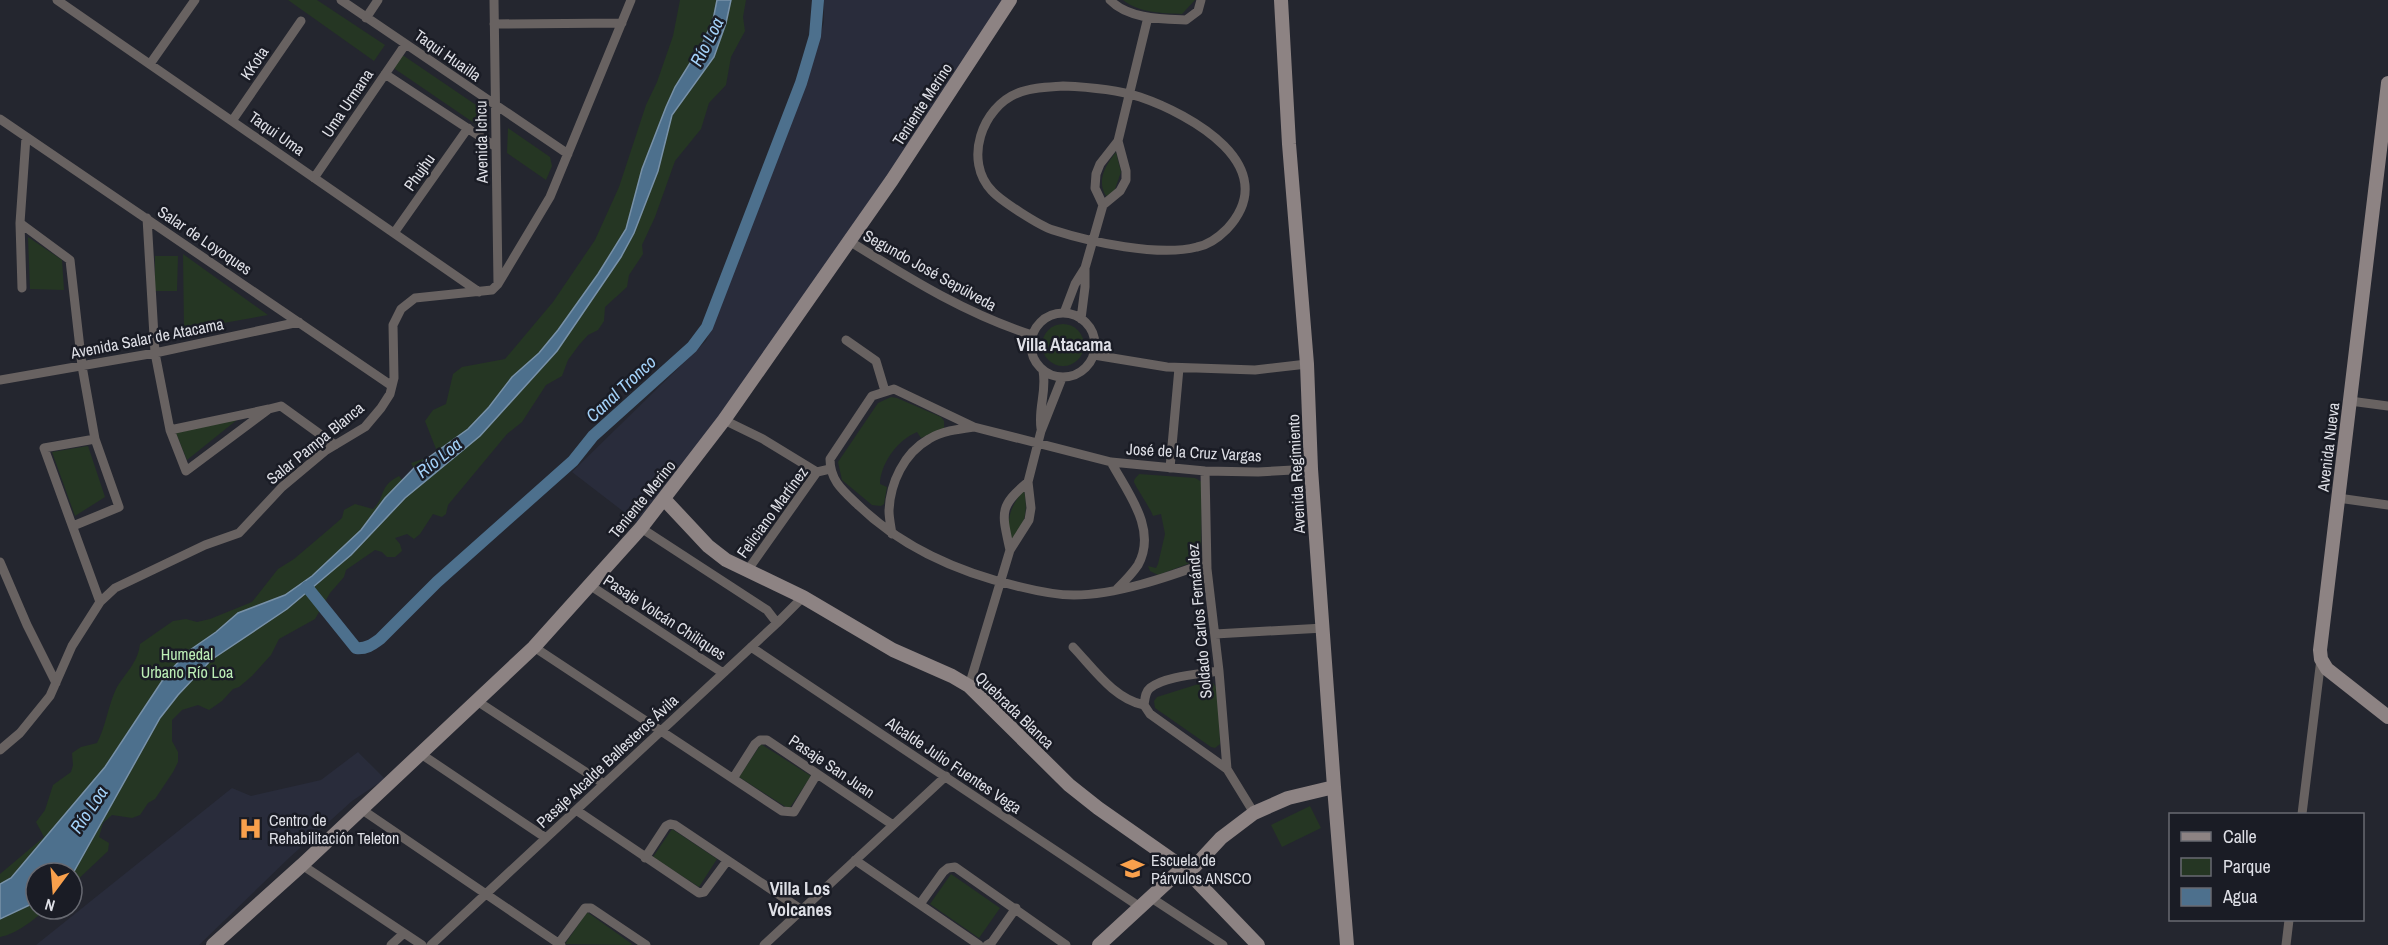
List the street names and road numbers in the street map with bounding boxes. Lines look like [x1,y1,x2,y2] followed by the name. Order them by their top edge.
[410,24,486,86] street label: Taqui Huailla
[235,41,274,84] street label: KKota
[887,58,957,150] street label: Teniente Merino
[316,64,378,141] street label: Uma Urmana
[469,100,493,185] street label: Avenida Ichcu
[245,106,310,161] street label: Taqui Uma
[398,149,440,195] street label: Phujhu
[153,200,257,280] street label: Salar de Loyoques
[859,224,1001,316] street label: Segundo José Sepúlveda
[68,312,226,364] street label: Avenida Salar de Atacama
[262,396,369,489] street label: Salar Pampa Blanca
[2312,401,2344,494] street label: Avenida Nueva
[1282,414,1310,535] street label: Avenida Regimiento
[1126,437,1262,467] street label: José de la Cruz Vargas
[604,455,680,543] street label: Teniente Merino
[731,461,813,562] street label: Feliciano Martínez
[1181,542,1217,699] street label: Soldado Carlos Fernández
[599,569,731,665] street label: Pasaje Volcán Chiliques
[971,667,1060,754] street label: Quebrada Blanca
[531,689,683,833] street label: Pasaje Alcalde Ballesteros Ávila
[881,711,1027,819] street label: Alcalde Julio Fuentes Vega
[785,729,879,803] street label: Pasaje San Juan

